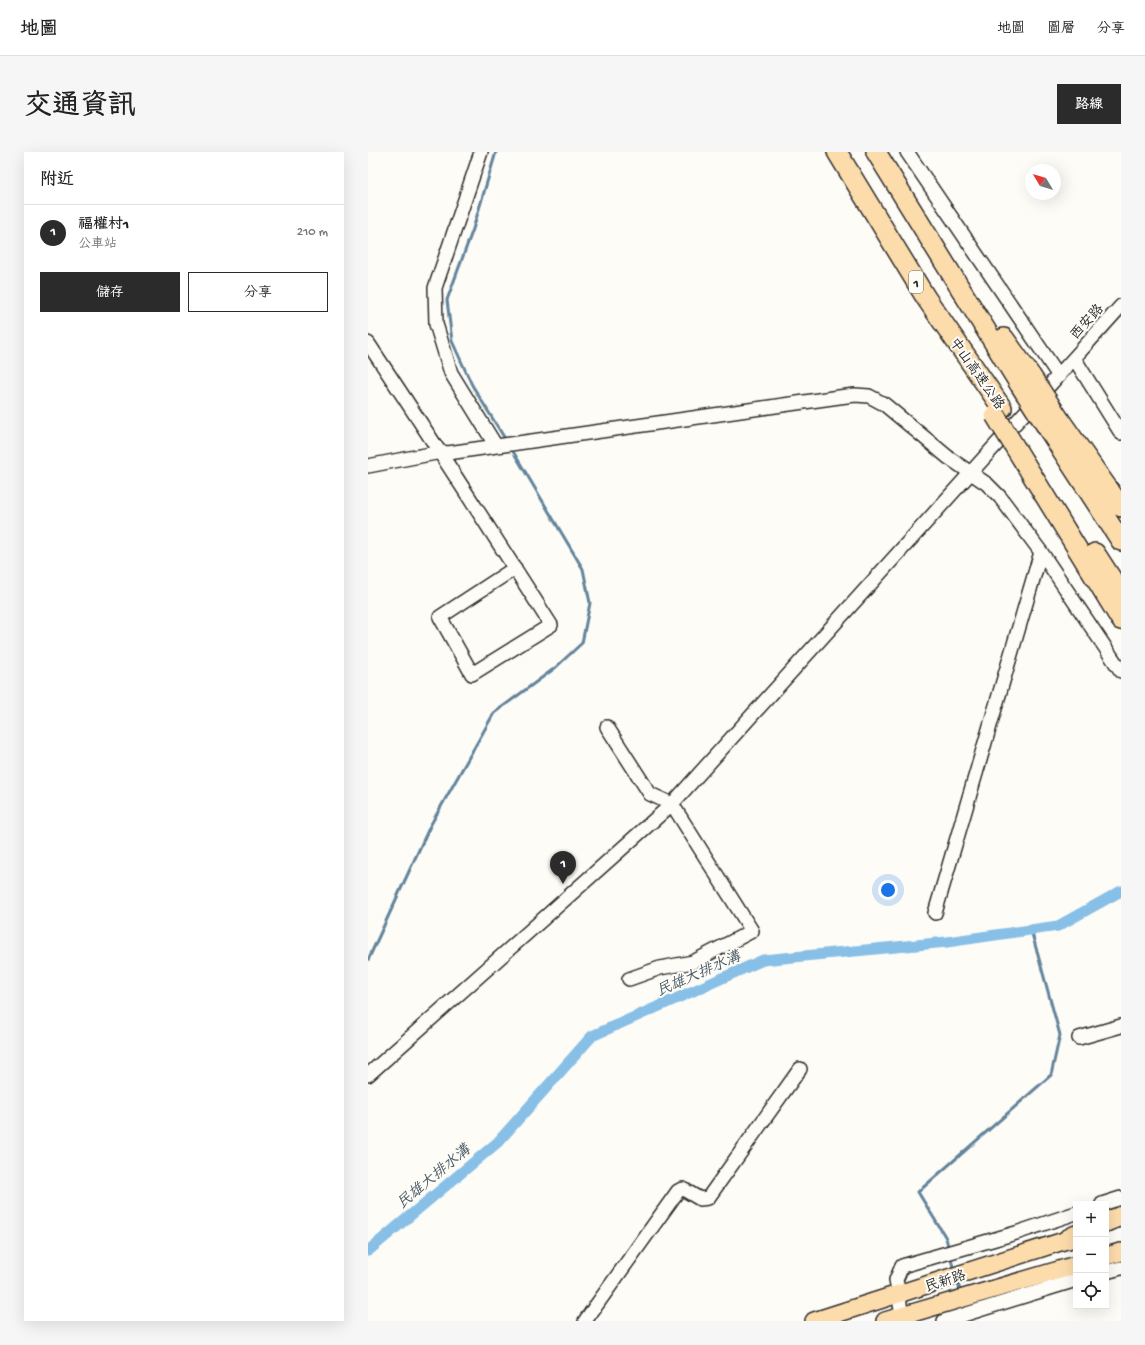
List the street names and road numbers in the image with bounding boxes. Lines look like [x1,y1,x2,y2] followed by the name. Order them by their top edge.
[909,271,923,293] road number: 1
[1067,301,1108,344] street label: 西安路
[945,335,1008,414] street label: 中山高速公路
[923,1267,968,1297] street label: 民新路

